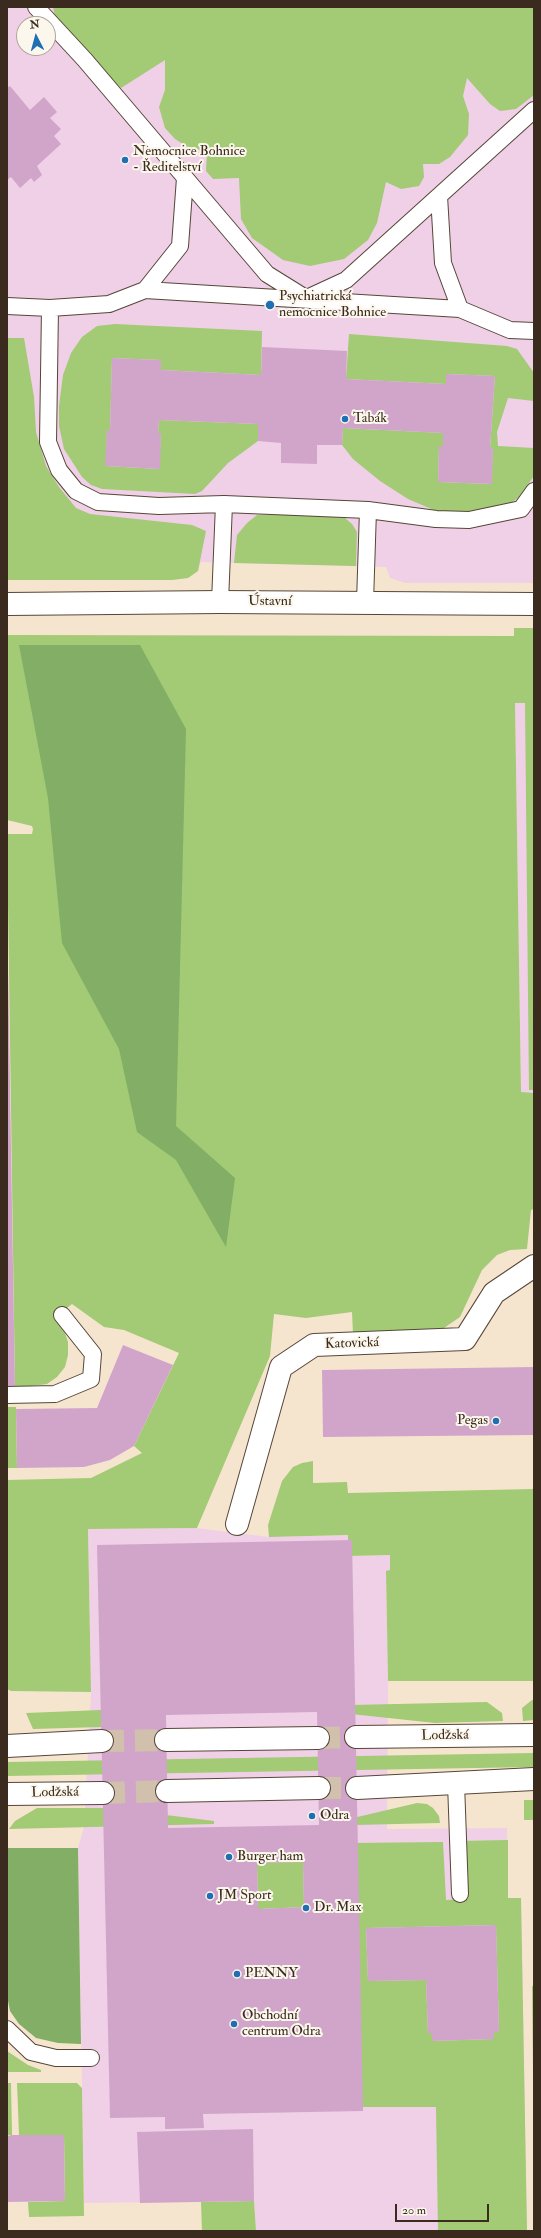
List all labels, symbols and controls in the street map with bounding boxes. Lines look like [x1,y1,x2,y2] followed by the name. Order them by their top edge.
[16,16,56,56] north arrow
[29,18,40,32] text: N
[133,144,245,176] place label: Nemocnice Bohnice - Ředitelství
[120,155,130,165] marker: Nemocnice Bohnice - Ředitelství
[279,289,386,322] place label: Psychiatrická nemocnice Bohnice
[264,299,276,311] marker: Psychiatrická nemocnice Bohnice
[353,411,387,427] place label: Tabák
[340,414,350,424] marker: Tabák
[248,594,292,610] street label: Ústavní
[325,1335,379,1353] street label: Katovická
[457,1413,488,1429] place label: Pegas
[491,1416,501,1426] marker: Pegas
[421,1727,469,1745] street label: Lodžská
[31,1784,79,1802] street label: Lodžská
[320,1808,349,1824] place label: Odra
[307,1811,317,1821] marker: Odra
[237,1849,303,1865] place label: Burger ham
[224,1852,234,1862] marker: Burger ham
[218,1888,272,1904] place label: JM Sport
[205,1891,215,1901] marker: JM Sport
[314,1900,362,1916] place label: Dr. Max
[301,1903,311,1913] marker: Dr. Max
[245,1966,298,1982] place label: PENNY
[232,1969,242,1979] marker: PENNY
[242,2008,321,2040] place label: Obchodní centrum Odra
[229,2019,239,2029] marker: Obchodní centrum Odra
[397,2196,491,2222] scale bar
[402,2203,426,2218] text: 20 m

